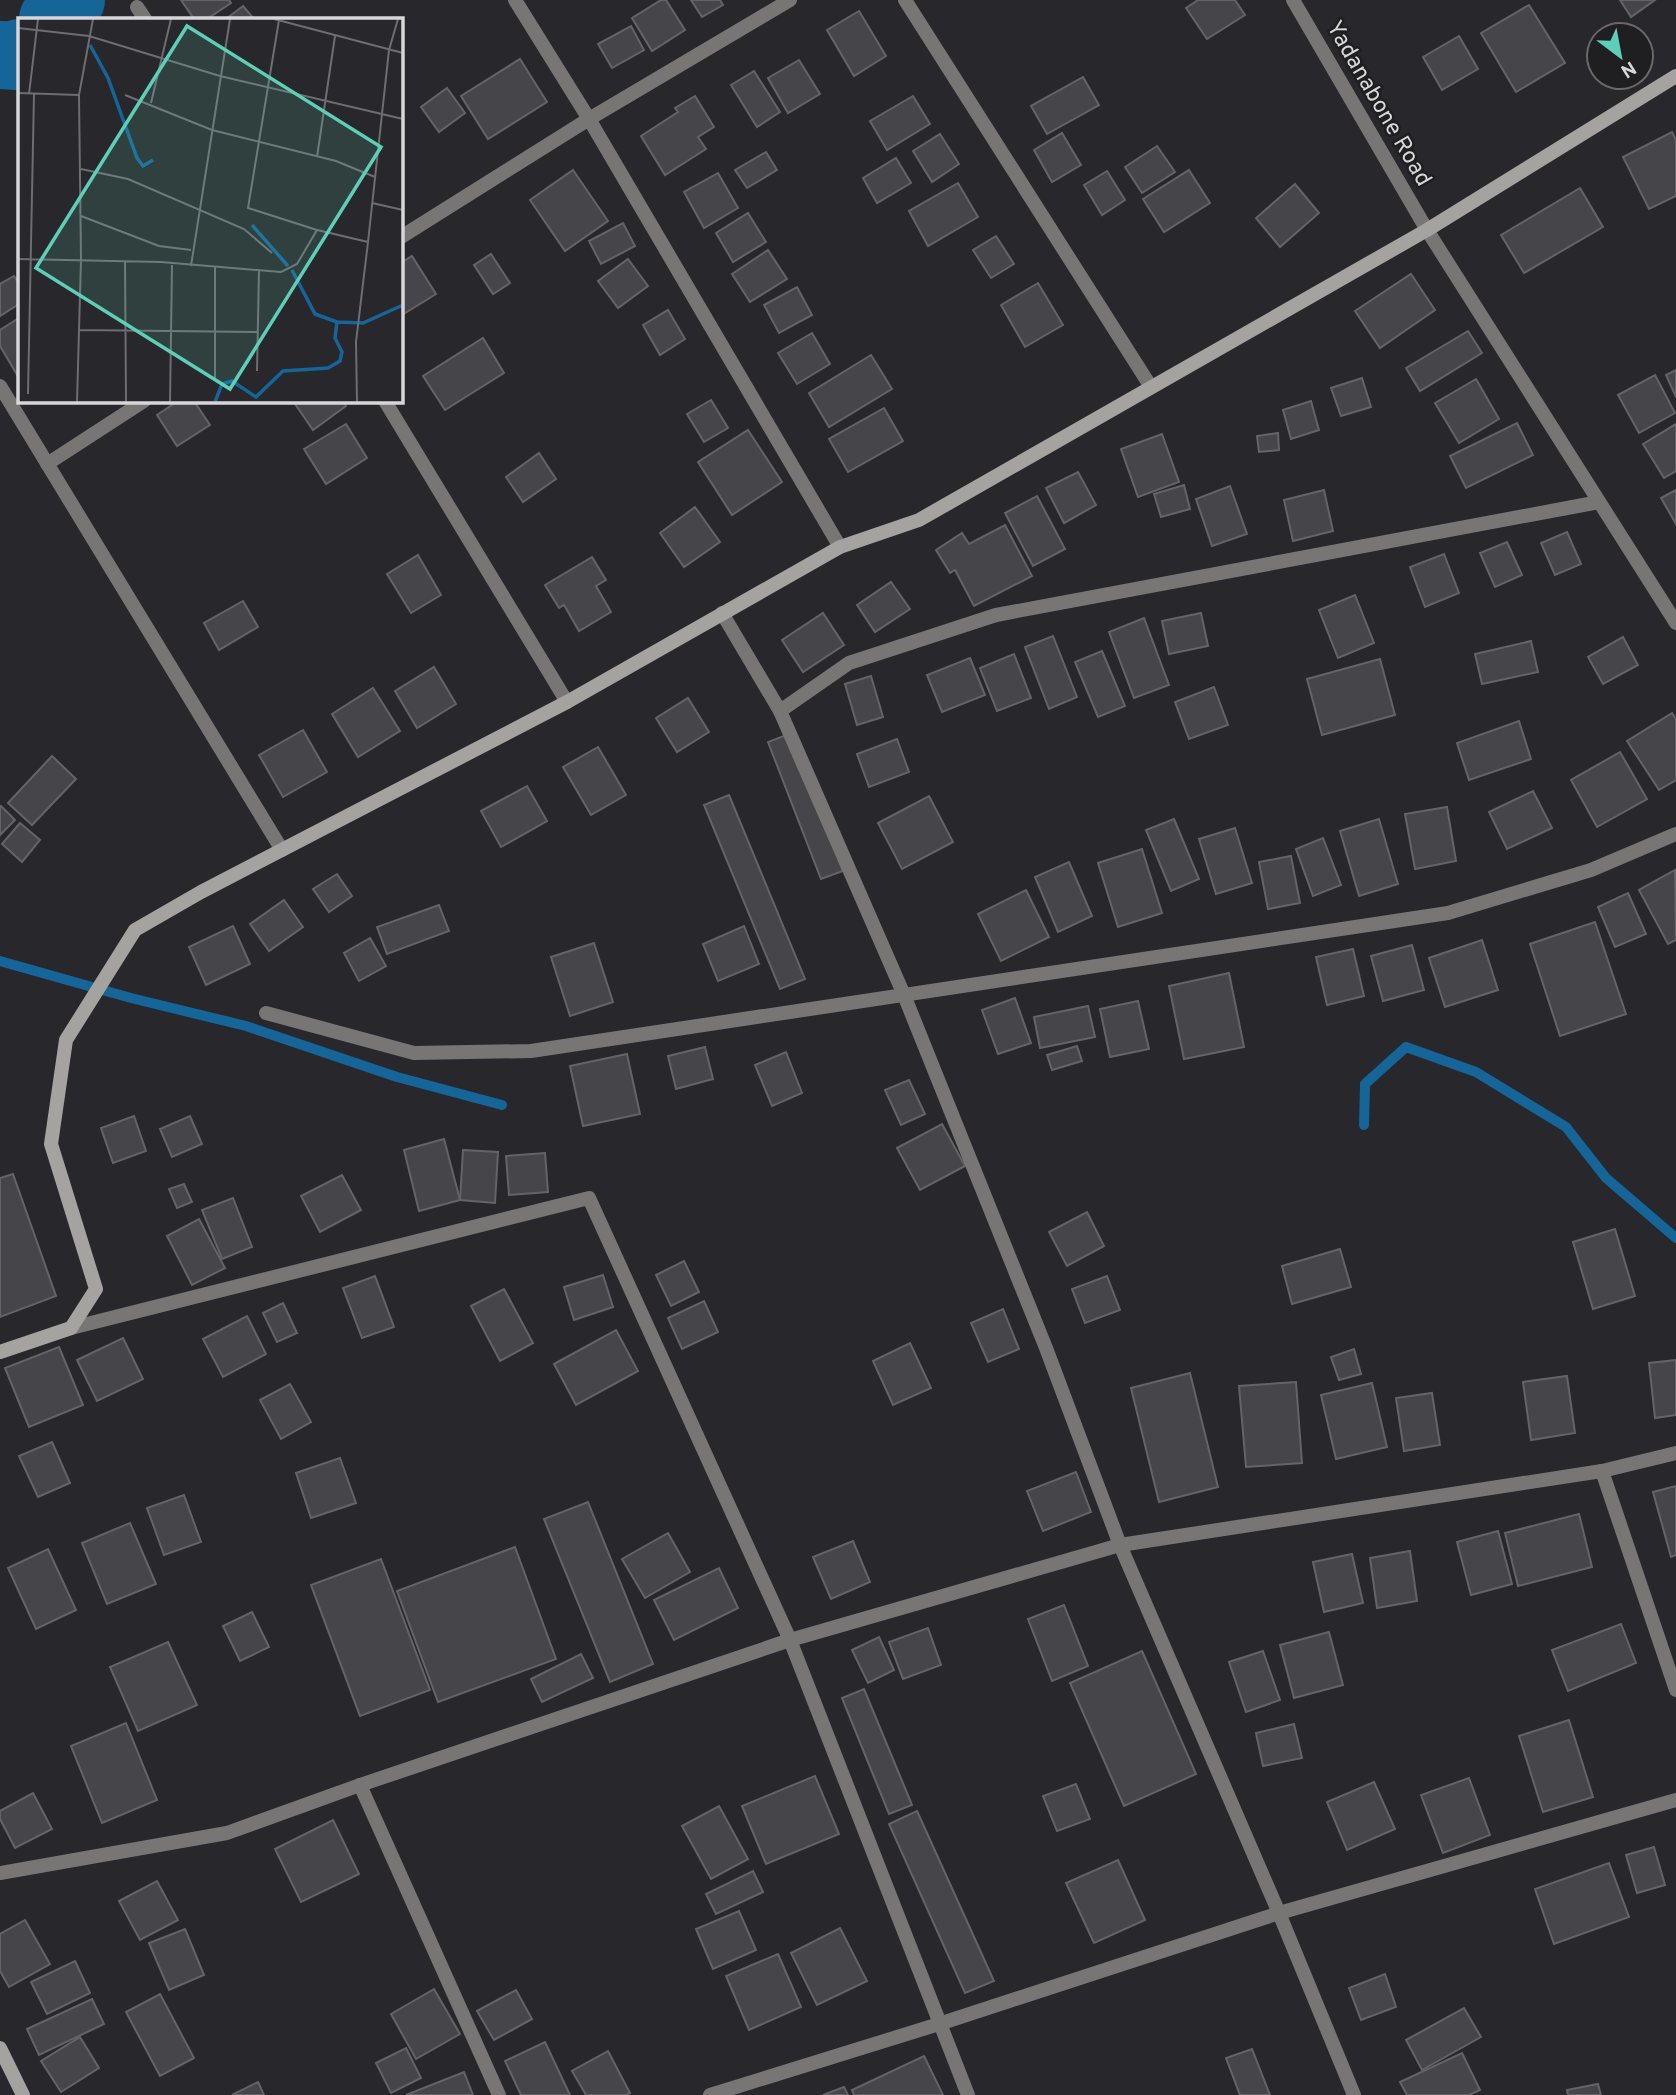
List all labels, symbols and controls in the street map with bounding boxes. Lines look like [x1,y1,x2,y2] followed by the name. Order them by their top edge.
[1319,16,1437,192] street label: Yadanabone Road
[18,18,402,402] inset map
[1585,21,1655,91] north arrow
[1616,55,1640,83] text: N

